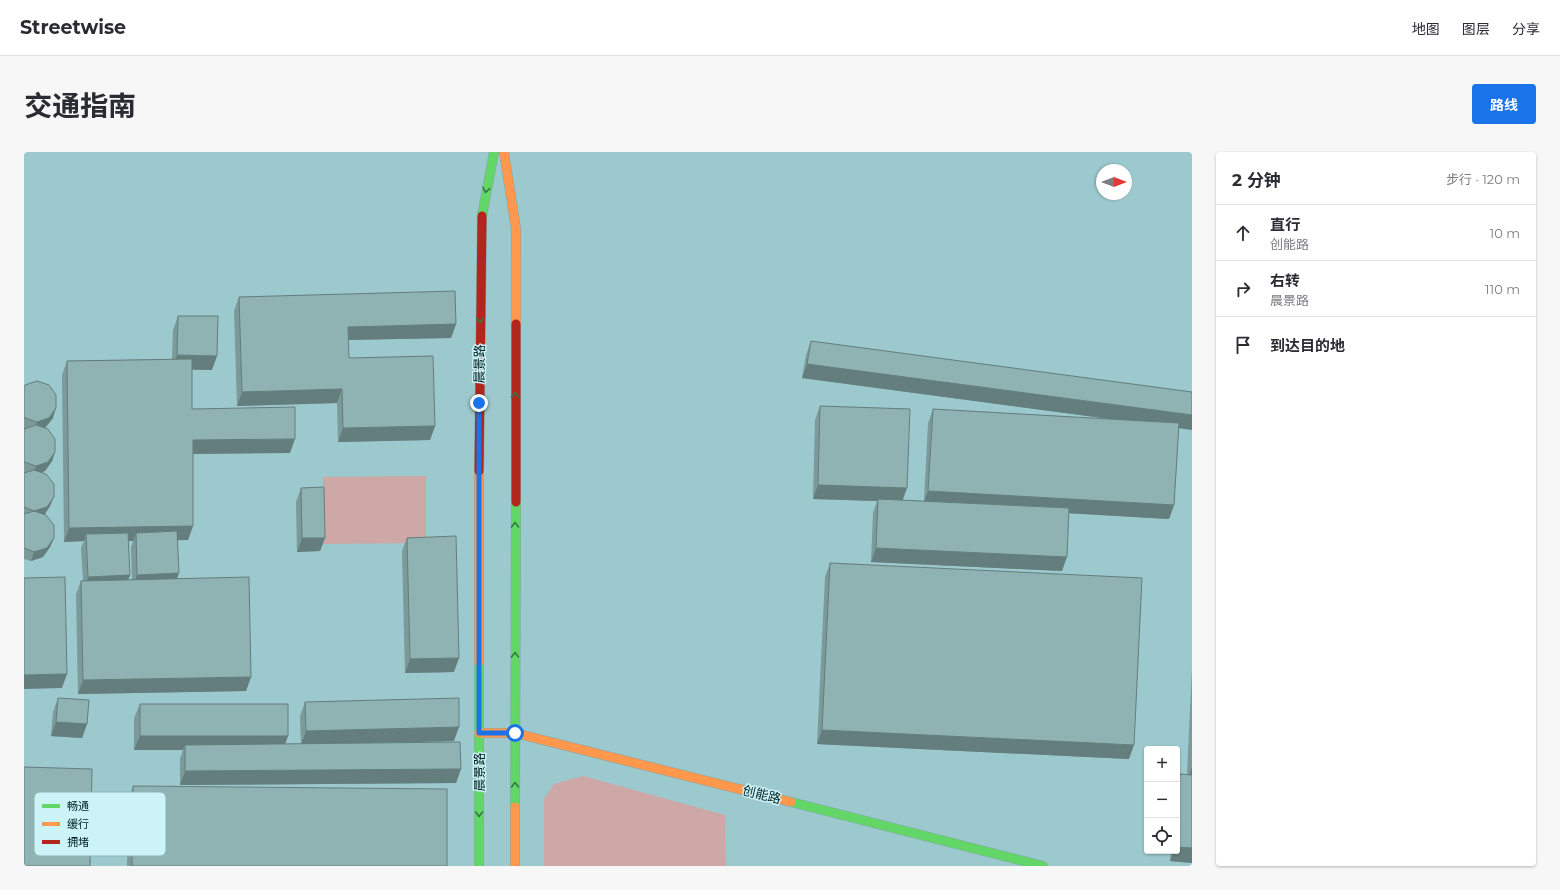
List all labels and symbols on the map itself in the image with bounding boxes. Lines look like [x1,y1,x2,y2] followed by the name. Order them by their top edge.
[1096,164,1132,200] north arrow
[483,187,491,193] one-way arrow
[476,317,484,323] one-way arrow
[471,344,487,384] street label: 晨景路
[511,392,519,398] one-way arrow
[470,394,488,412] route end
[511,522,519,528] one-way arrow
[511,652,519,658] one-way arrow
[506,724,524,742] route start
[471,752,487,792] street label: 晨景路
[511,782,519,788] one-way arrow
[741,782,783,806] street label: 创能路
[34,792,166,856] legend
[67,799,89,813] text: 畅通
[475,811,483,817] one-way arrow
[67,817,89,831] text: 缓行
[67,835,89,849] text: 拥堵

